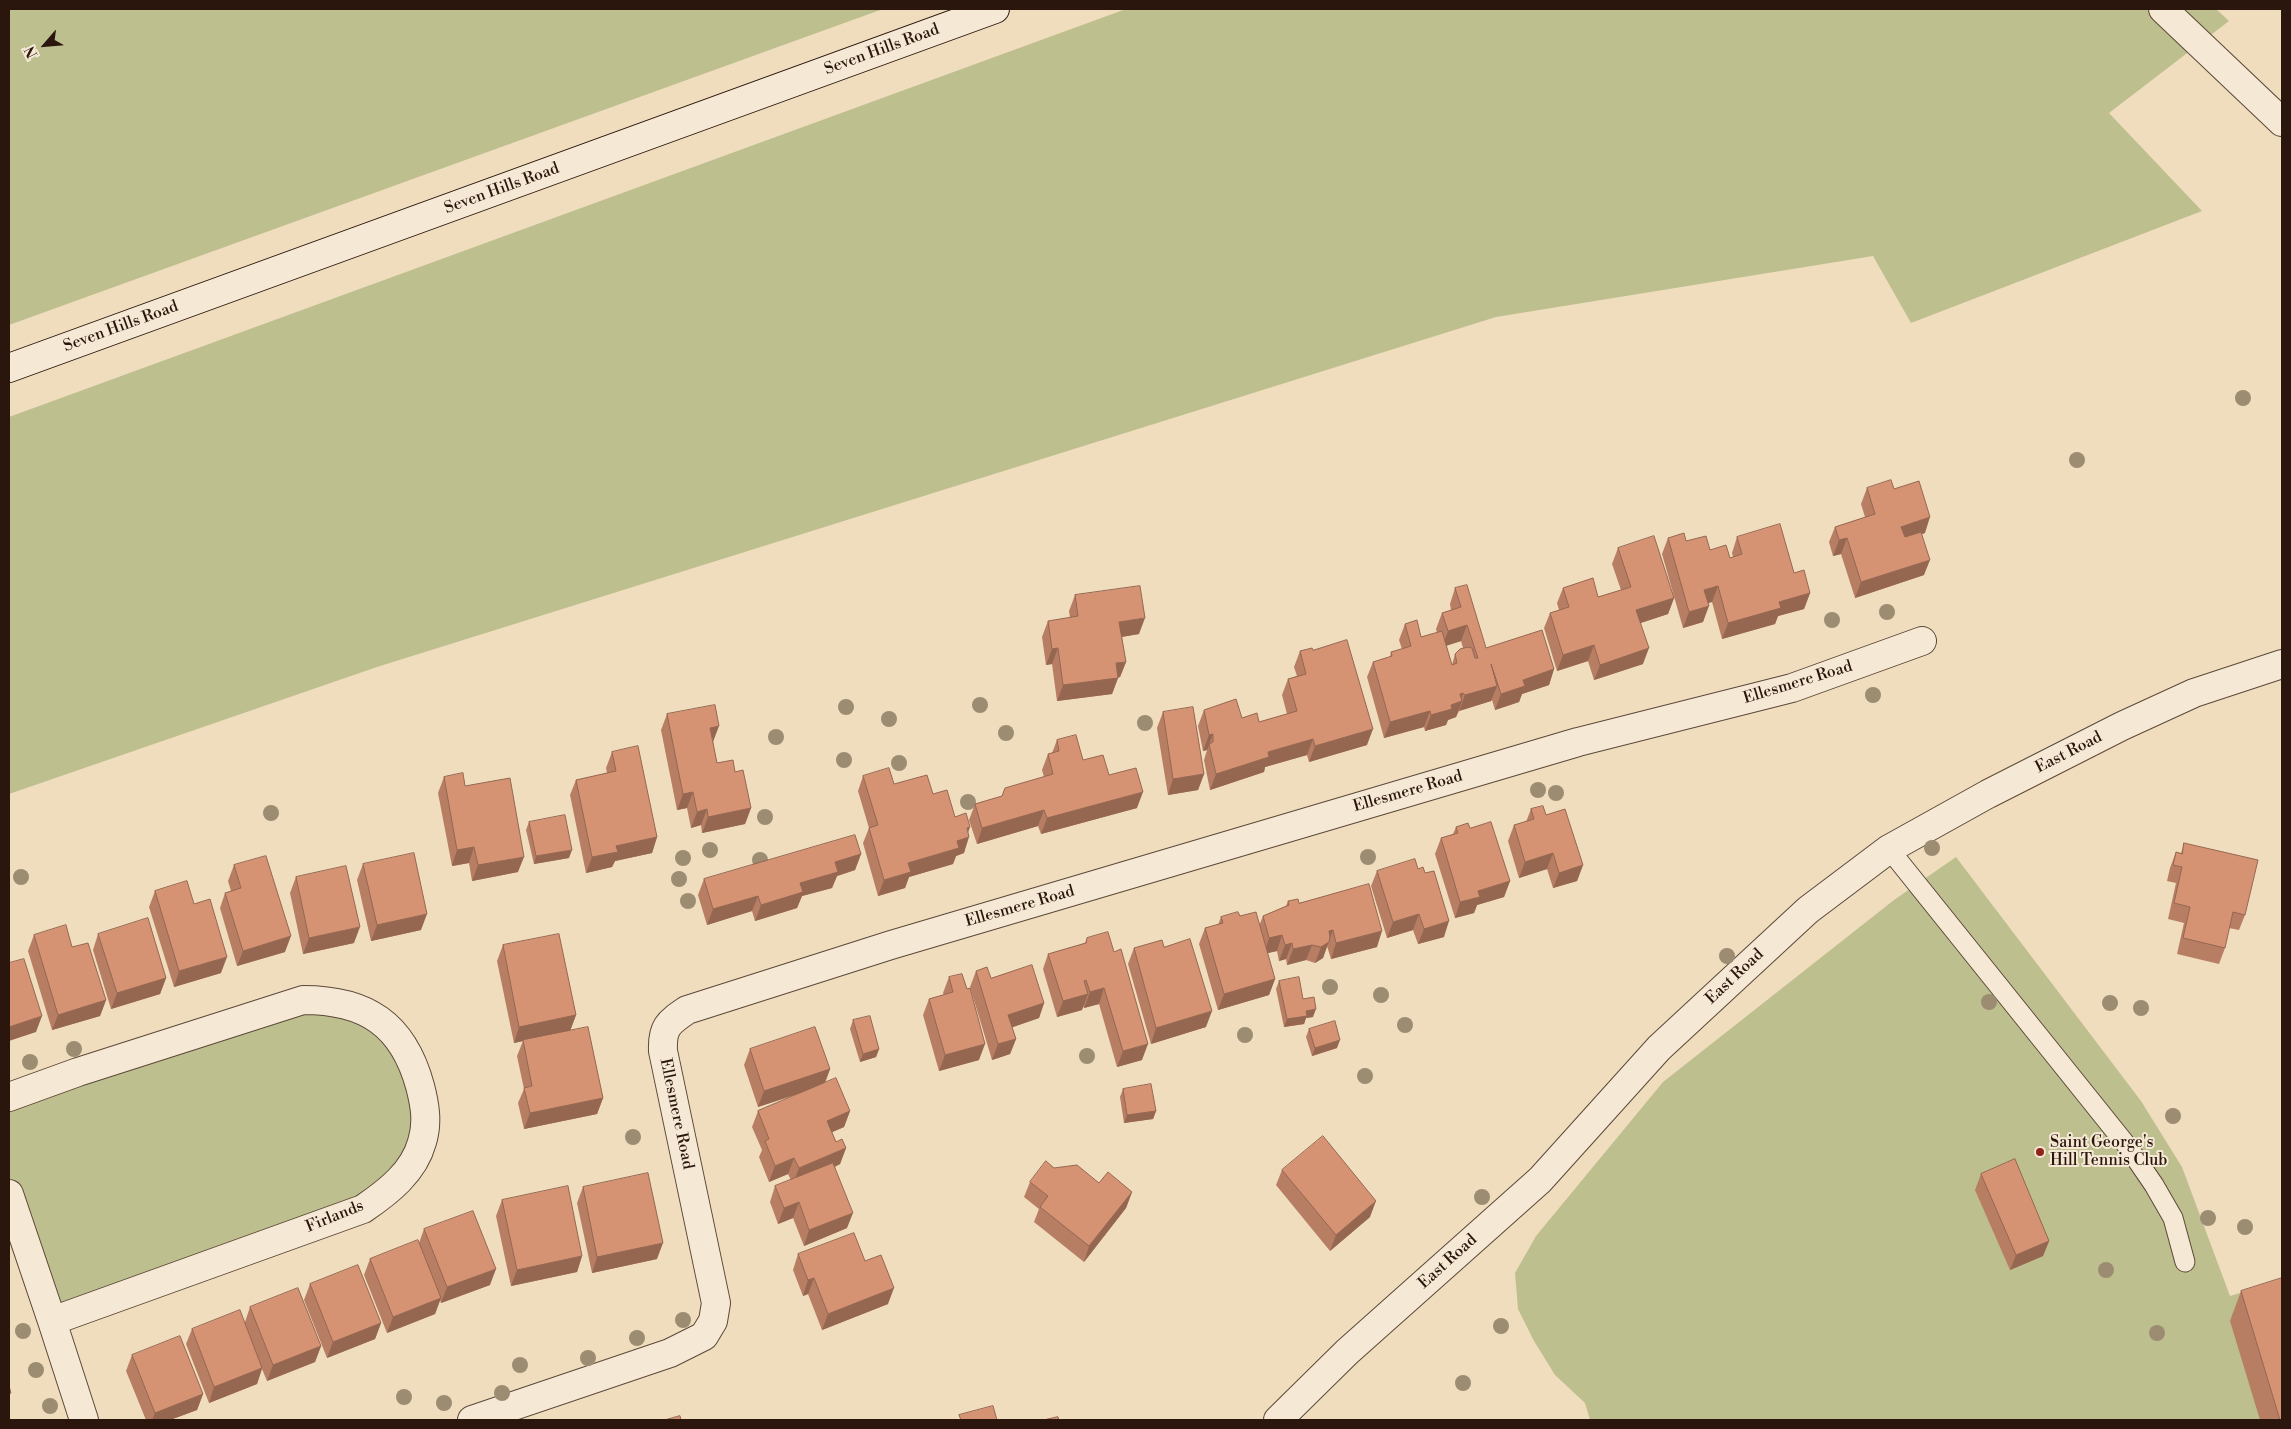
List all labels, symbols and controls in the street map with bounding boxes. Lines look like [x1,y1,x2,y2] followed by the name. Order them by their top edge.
[20,20,70,70] north arrow
[822,20,942,80] street label: Seven Hills Road
[21,43,42,61] text: N
[442,159,562,219] street label: Seven Hills Road
[61,297,181,357] street label: Seven Hills Road
[1741,657,1855,709] street label: Ellesmere Road
[2032,728,2106,778] street label: East Road
[1351,767,1465,817] street label: Ellesmere Road
[963,882,1077,932] street label: Ellesmere Road
[1702,945,1768,1009] street label: East Road
[655,1057,697,1171] street label: Ellesmere Road
[2050,1133,2167,1171] place label: Saint George's Hill Tennis Club
[2034,1146,2046,1158] marker: Saint George's Hill Tennis Club
[303,1197,367,1237] street label: Firlands
[1415,1231,1481,1293] street label: East Road

